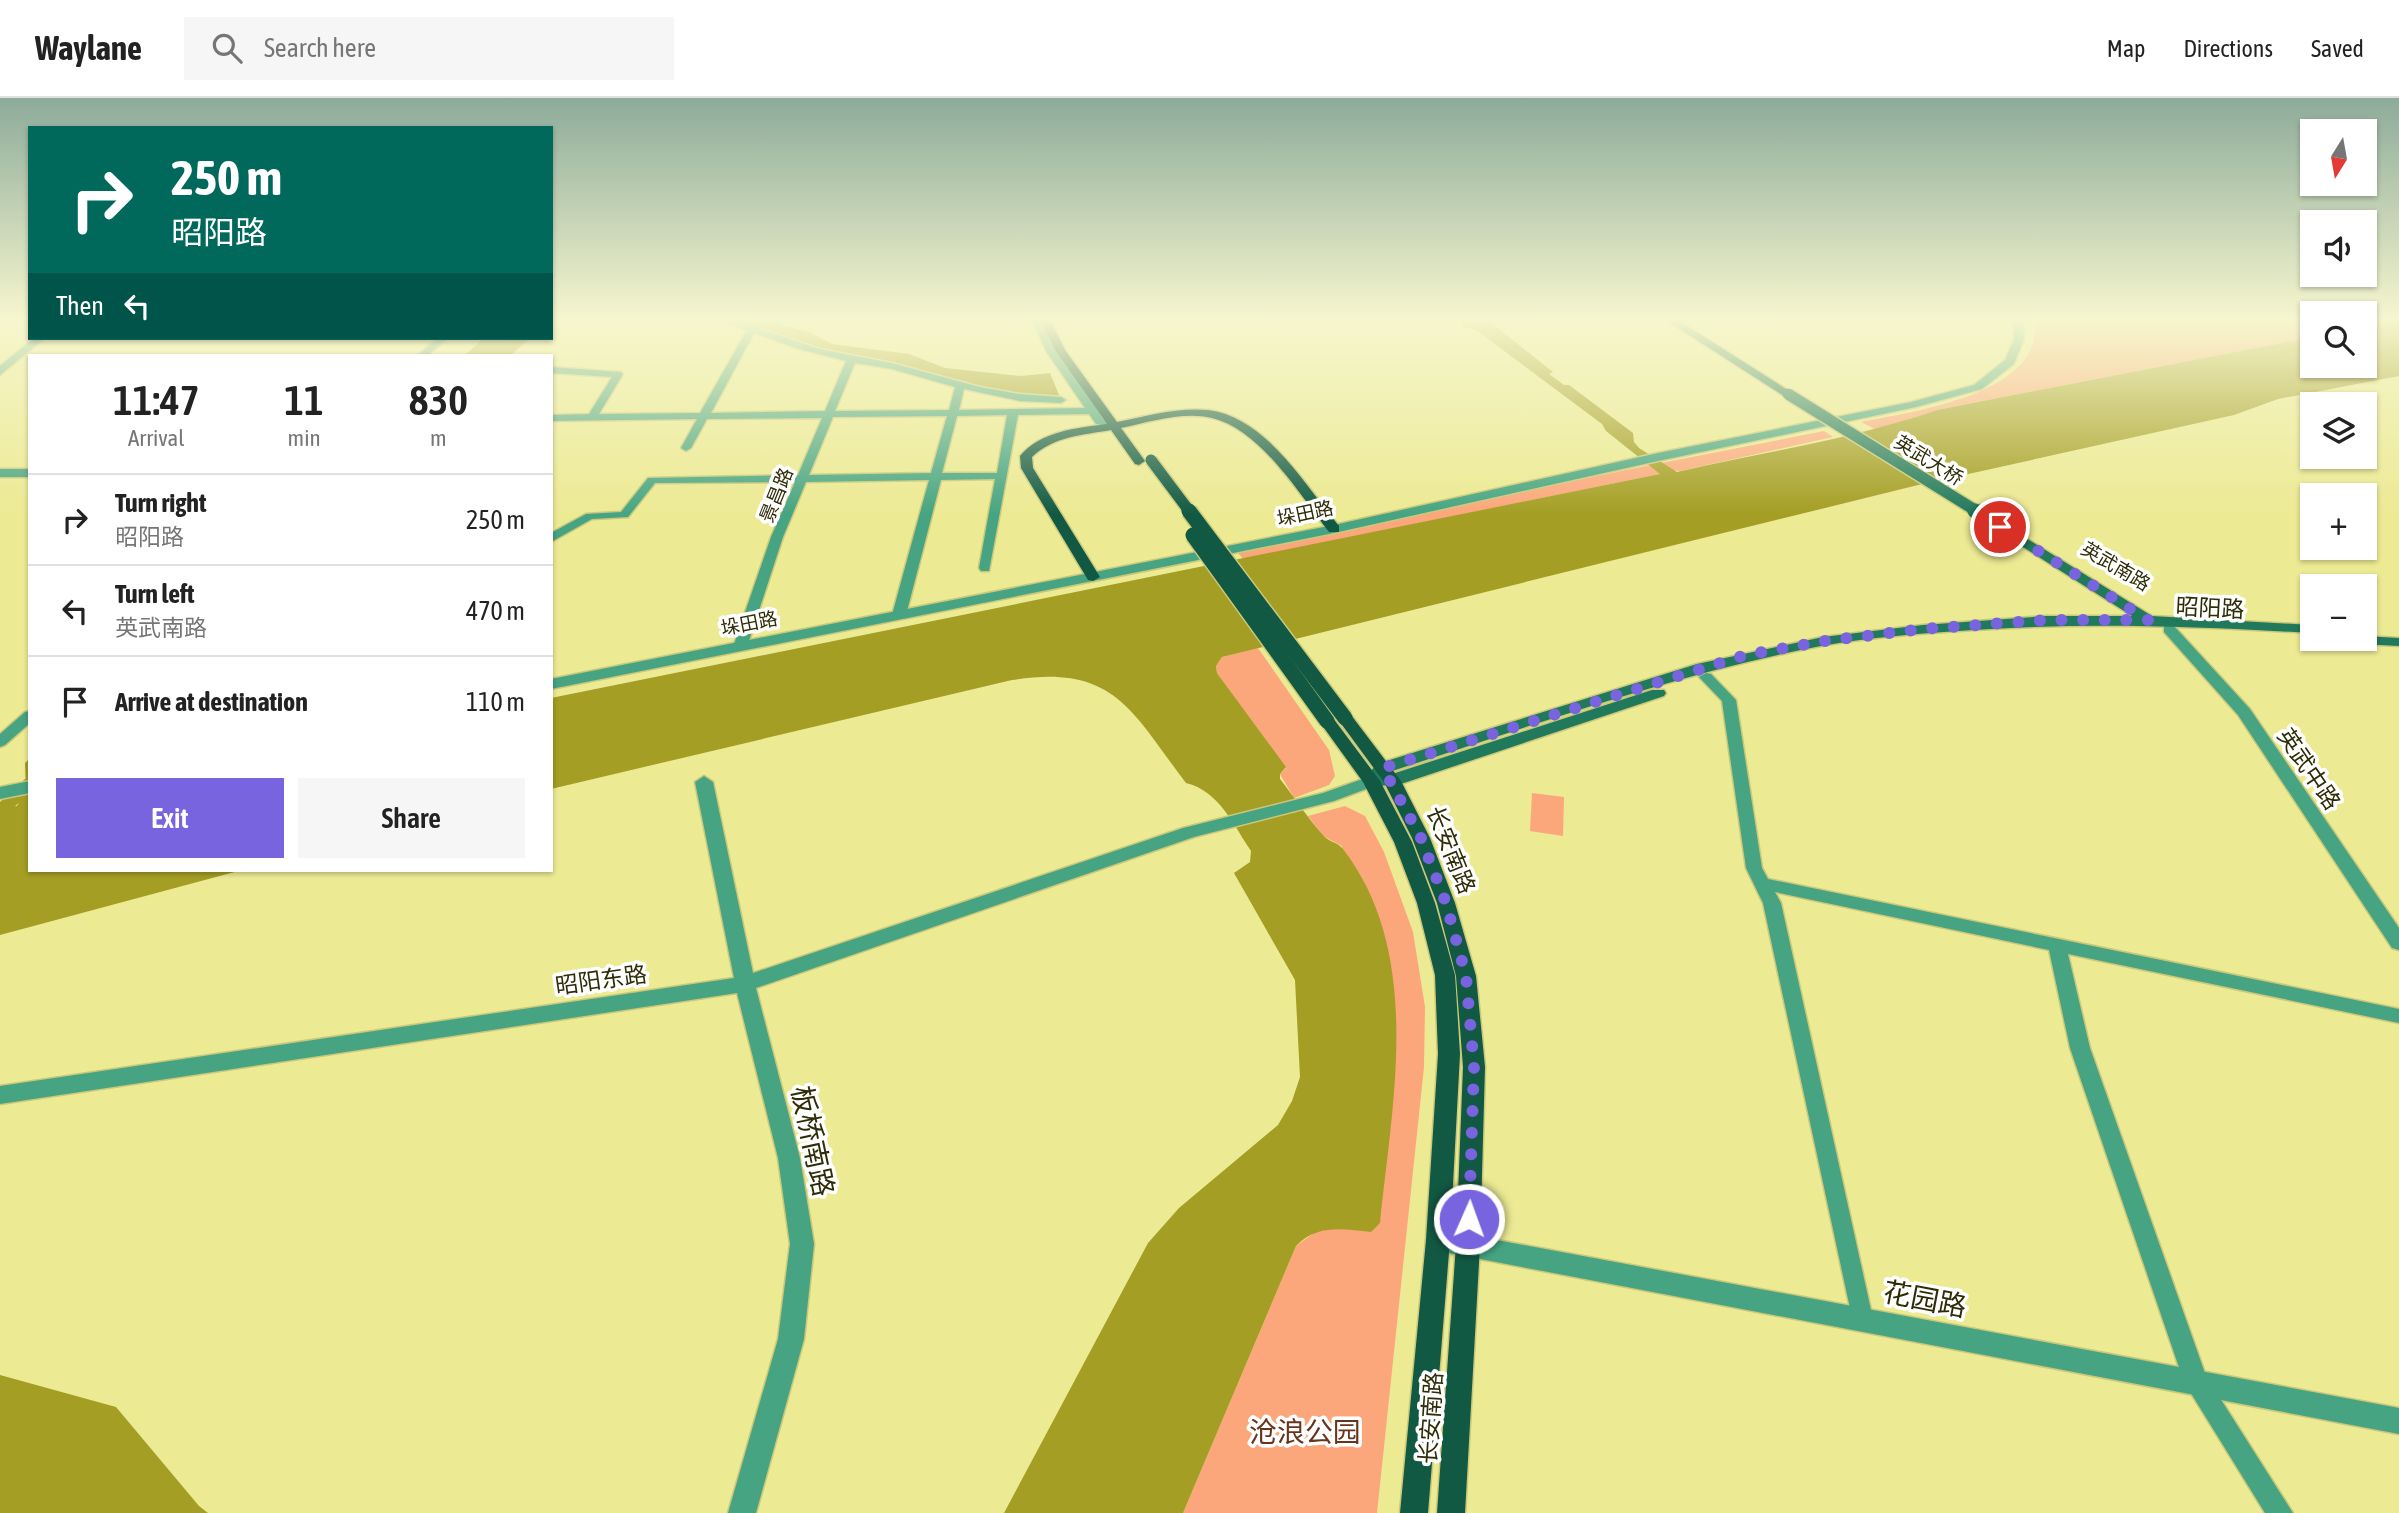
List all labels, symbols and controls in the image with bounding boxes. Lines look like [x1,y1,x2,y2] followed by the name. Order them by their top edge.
[184,17,674,80] search box
[35,29,142,67] text: Waylane
[208,29,246,67] icon: search
[264,33,376,63] text: Search here
[2107,35,2145,62] text: Map
[2183,35,2273,62] text: Directions
[2311,35,2364,62] text: Saved
[2300,119,2376,196] north arrow
[2300,119,2377,651] map controls
[171,149,282,205] text: 250 m
[56,154,147,245] icon: right
[2300,210,2377,287] button: sound
[171,214,267,251] text: 昭阳路
[118,287,156,325] icon: left
[56,291,104,321] text: Then
[2300,301,2377,378] button: search
[113,376,199,424] text: 11:47
[284,376,324,424] text: 11
[409,376,468,424] text: 830
[2300,392,2377,469] button: layers
[128,425,184,451] text: Arrival
[288,425,321,451] text: min
[430,425,447,451] text: m
[1891,431,1967,489] street label: 英武大桥
[755,464,797,526] street label: 景昌路
[2300,483,2377,560] button: +
[115,488,206,518] text: Turn right
[1275,496,1335,530] street label: 垛田路
[1970,497,2030,557] pin
[56,501,94,539] icon: right
[466,505,525,535] text: 250 m
[1981,508,2019,546] icon: arrive
[115,524,184,550] text: 昭阳路
[2078,537,2154,595] street label: 英武南路
[2300,574,2377,651] button: −
[115,579,195,609] text: Turn left
[56,592,94,630] icon: left
[2175,593,2245,623] street label: 昭阳路
[466,596,525,626] text: 470 m
[719,607,779,639] street label: 垛田路
[115,615,207,641] text: 英武南路
[56,683,94,721] icon: arrive
[115,687,308,717] text: Arrive at destination
[466,687,525,717] text: 110 m
[2272,724,2346,814] street label: 英武中路
[56,778,284,858] button: Exit
[298,778,525,858] button: Share
[1422,802,1480,898] street label: 长安南路
[554,961,648,999] street label: 昭阳东路
[786,1083,840,1199] street label: 板桥南路
[1432,1182,1506,1256] position arrow
[1881,1275,1969,1323] street label: 花园路
[1415,1371,1447,1465] street label: 长安南路
[1249,1416,1361,1448] park label: 沧浪公园

